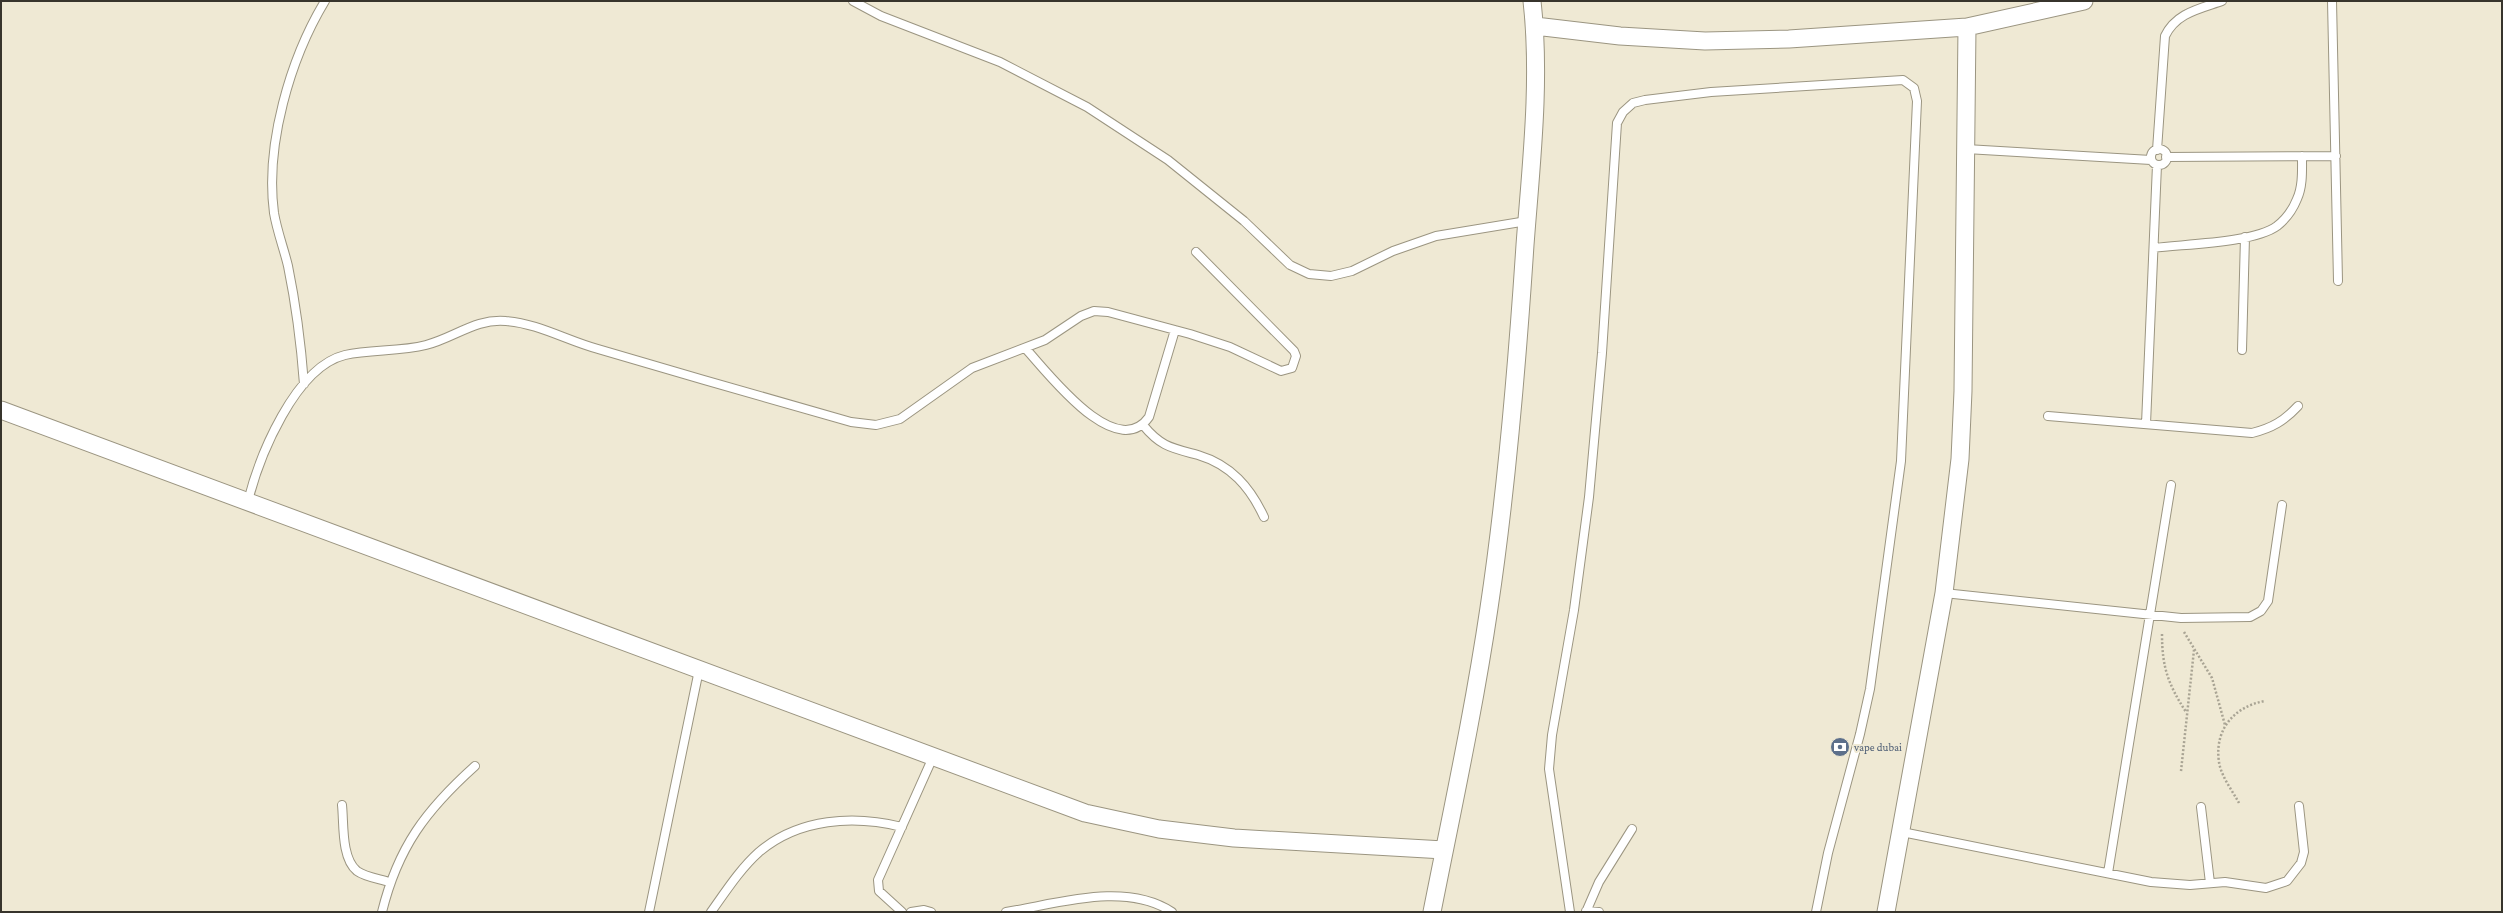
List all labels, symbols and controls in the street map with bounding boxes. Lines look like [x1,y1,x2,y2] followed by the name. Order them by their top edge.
[1829,736,1851,758] bank icon: vape dubai
[1853,741,1902,754] place label: vape dubai

